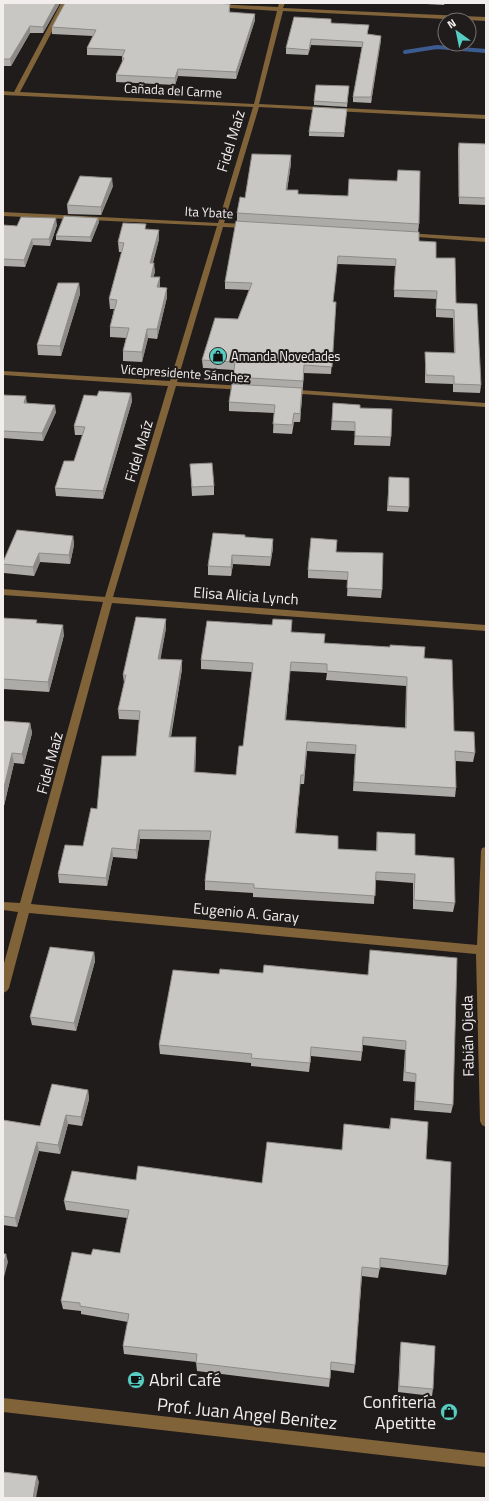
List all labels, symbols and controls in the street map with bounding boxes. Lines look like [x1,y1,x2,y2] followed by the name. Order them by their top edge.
[437,12,477,52] north arrow
[444,15,459,32] text: N
[123,77,223,103] street label: Cañada del Carme
[210,107,251,175] street label: Fidel Maíz
[184,201,234,223] street label: Ita Ybate
[208,346,228,366] shop icon: Amanda Novedades
[231,346,340,366] place label: Amanda Novedades
[120,359,250,387] street label: Vicepresidente Sánchez
[118,417,159,485] street label: Fidel Maíz
[193,580,299,611] street label: Elisa Alicia Lynch
[30,729,69,797] street label: Fidel Maíz
[192,896,300,929] street label: Eugenio A. Garay
[455,995,480,1077] street label: Fabián Ojeda
[149,1366,221,1393] place label: Abril Café
[126,1370,146,1390] cafe icon: Abril Café
[363,1388,436,1436] place label: Confitería Apetitte
[156,1391,338,1436] street label: Prof. Juan Angel Benitez
[439,1402,459,1422] shop icon: Confitería Apetitte

